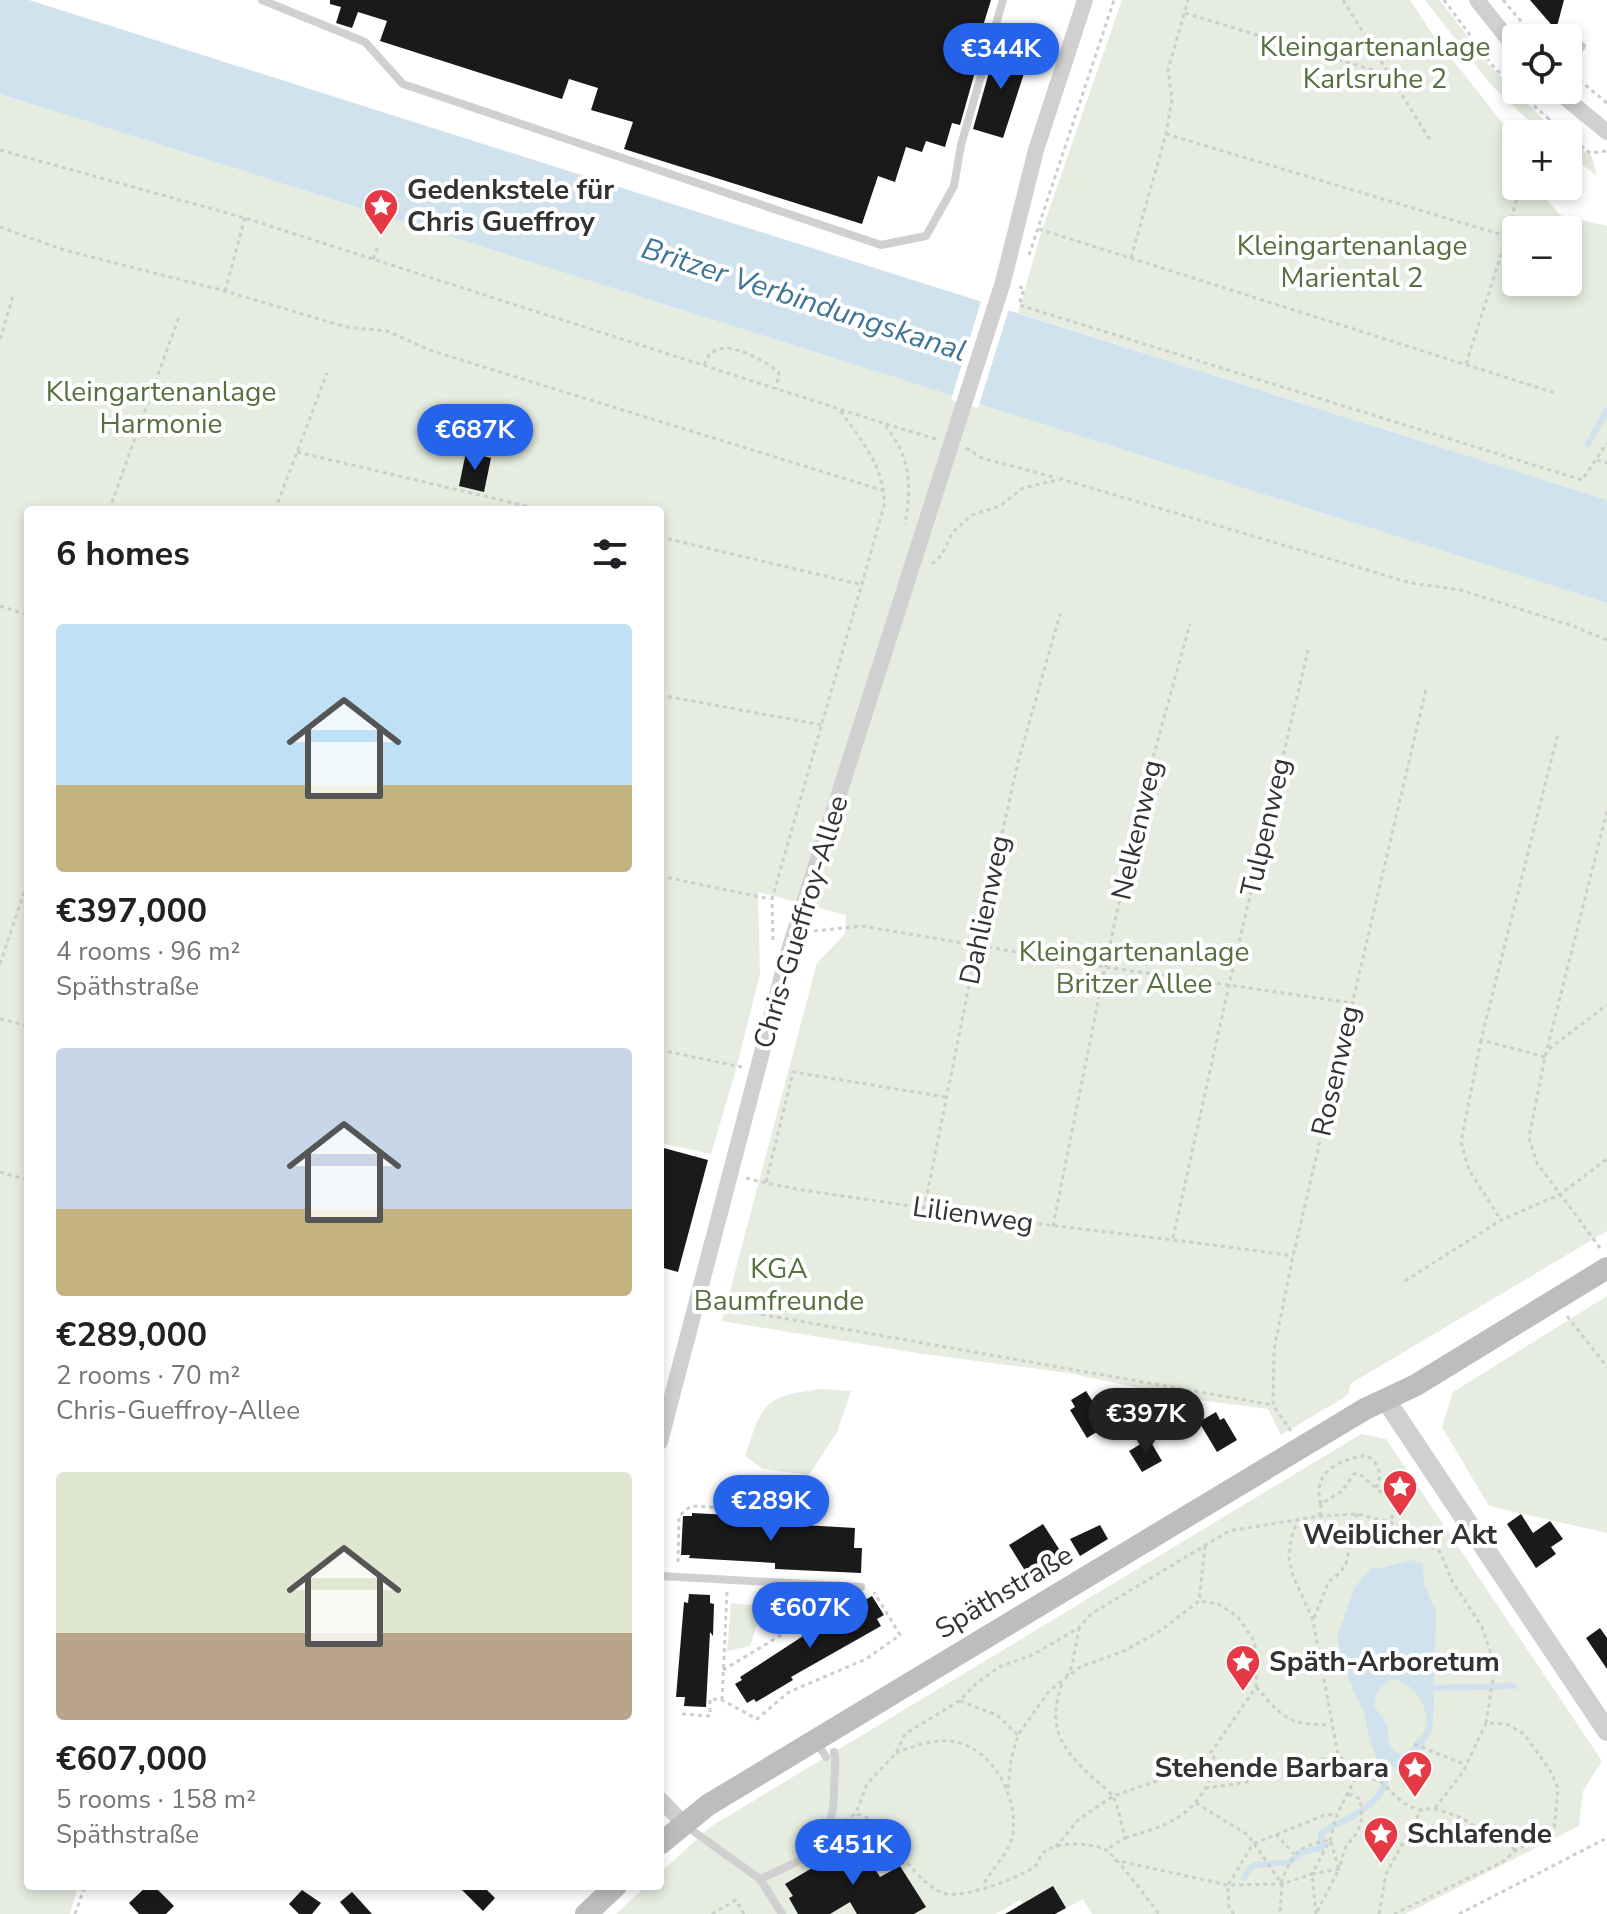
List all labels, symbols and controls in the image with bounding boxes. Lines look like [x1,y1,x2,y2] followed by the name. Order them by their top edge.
[945,23,1057,91] pin: €344K
[1502,24,1582,296] map controls
[1502,24,1582,104] button: locate
[1260,28,1490,98] park label: Kleingartenanlage Karlsruhe 2
[961,31,1041,66] text: €344K
[1502,120,1582,200] button: +
[407,171,614,241] place label: Gedenkstele für Chris Gueffroy
[362,187,400,237] place icon: Gedenkstele für Chris Gueffroy
[1502,216,1582,296] button: −
[1237,227,1467,297] park label: Kleingartenanlage Mariental 2
[636,228,972,372] water label: Britzer Verbindungskanal
[46,373,276,443] park label: Kleingartenanlage Harmonie
[419,404,531,472] pin: €687K
[435,412,515,447] text: €687K
[56,531,190,577] text: 6 homes
[588,532,632,576] icon: filters
[272,676,416,820] icon: home
[1232,754,1300,900] street label: Tulpenweg
[1102,756,1172,904] street label: Nelkenweg
[744,791,858,1053] street label: Chris-Gueffroy-Allee
[951,832,1019,988] street label: Dahlienweg
[56,888,207,934] text: €397,000
[1019,933,1249,1003] park label: Kleingartenanlage Britzer Allee
[56,934,240,969] text: 4 rooms · 96 m²
[56,969,199,1004] text: Späthstraße
[1303,1002,1369,1140] street label: Rosenweg
[272,1100,416,1244] icon: home
[910,1188,1036,1242] street label: Lilienweg
[694,1250,864,1320] park label: KGA Baumfreunde
[56,1312,207,1358] text: €289,000
[56,1358,240,1393] text: 2 rooms · 70 m²
[1090,1388,1202,1456] pin: €397K
[56,1393,300,1428] text: Chris-Gueffroy-Allee
[1106,1396,1186,1431] text: €397K
[1381,1468,1419,1518] place icon: Weiblicher Akt
[715,1475,827,1543] pin: €289K
[731,1483,811,1518] text: €289K
[1303,1516,1497,1554] place label: Weiblicher Akt
[272,1524,416,1668] icon: home
[928,1536,1080,1648] street label: Späthstraße
[754,1582,866,1650] pin: €607K
[770,1590,850,1625] text: €607K
[1224,1643,1262,1693] place icon: Späth-Arboretum
[1269,1643,1500,1681] place label: Späth-Arboretum
[56,1736,207,1782] text: €607,000
[1154,1749,1389,1787] place label: Stehende Barbara
[1396,1749,1434,1799] place icon: Stehende Barbara
[56,1782,256,1817] text: 5 rooms · 158 m²
[1362,1815,1400,1865] place icon: Schlafende
[1407,1815,1552,1853] place label: Schlafende
[56,1817,199,1852] text: Späthstraße
[797,1819,909,1887] pin: €451K
[813,1827,893,1862] text: €451K

